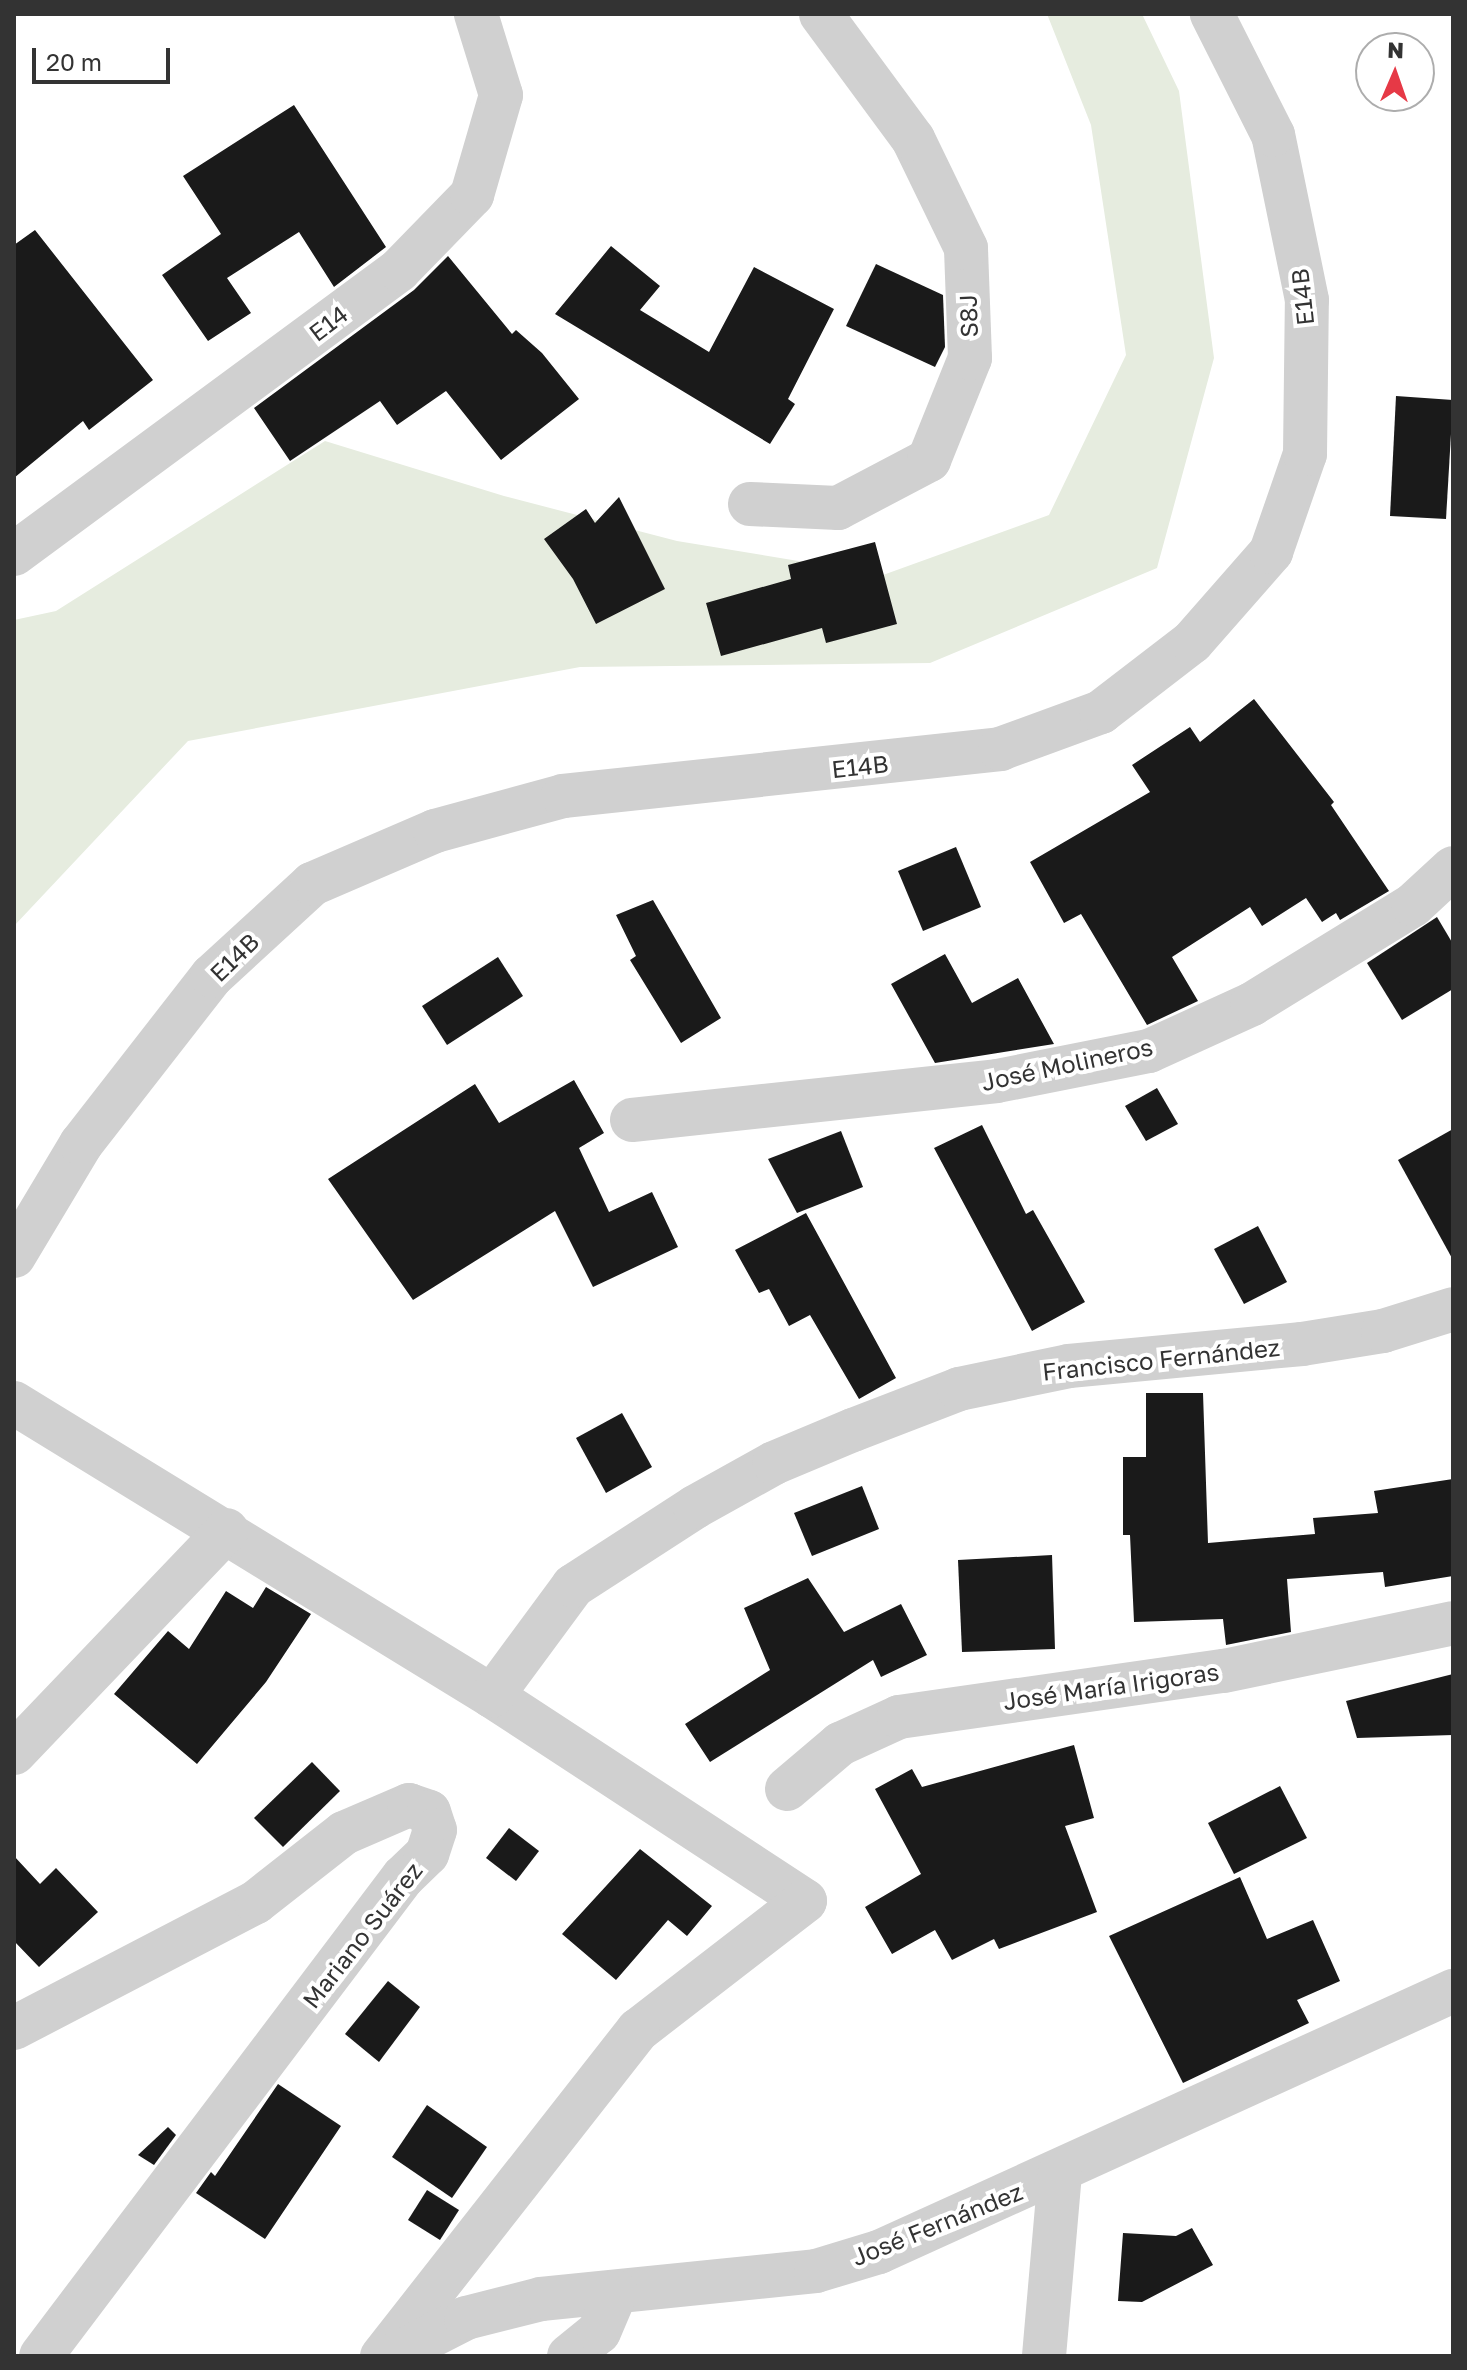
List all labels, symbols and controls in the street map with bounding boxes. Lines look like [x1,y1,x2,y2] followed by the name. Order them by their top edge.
[36,32,174,82] scale bar
[1355,32,1435,112] north arrow
[1387,36,1405,63] text: N
[46,47,102,76] text: 20 m
[1285,267,1319,327] street label: E14B
[953,294,983,338] street label: S8J
[303,299,353,347] street label: E14
[830,749,890,783] street label: E14B
[203,927,265,987] street label: E14B
[979,1032,1155,1096] street label: José Molineros
[1041,1332,1281,1386] street label: Francisco Fernández
[1001,1657,1221,1715] street label: José María Irigoras
[296,1856,428,2014] street label: Mariano Suárez
[847,2177,1027,2271] street label: José Fernández

